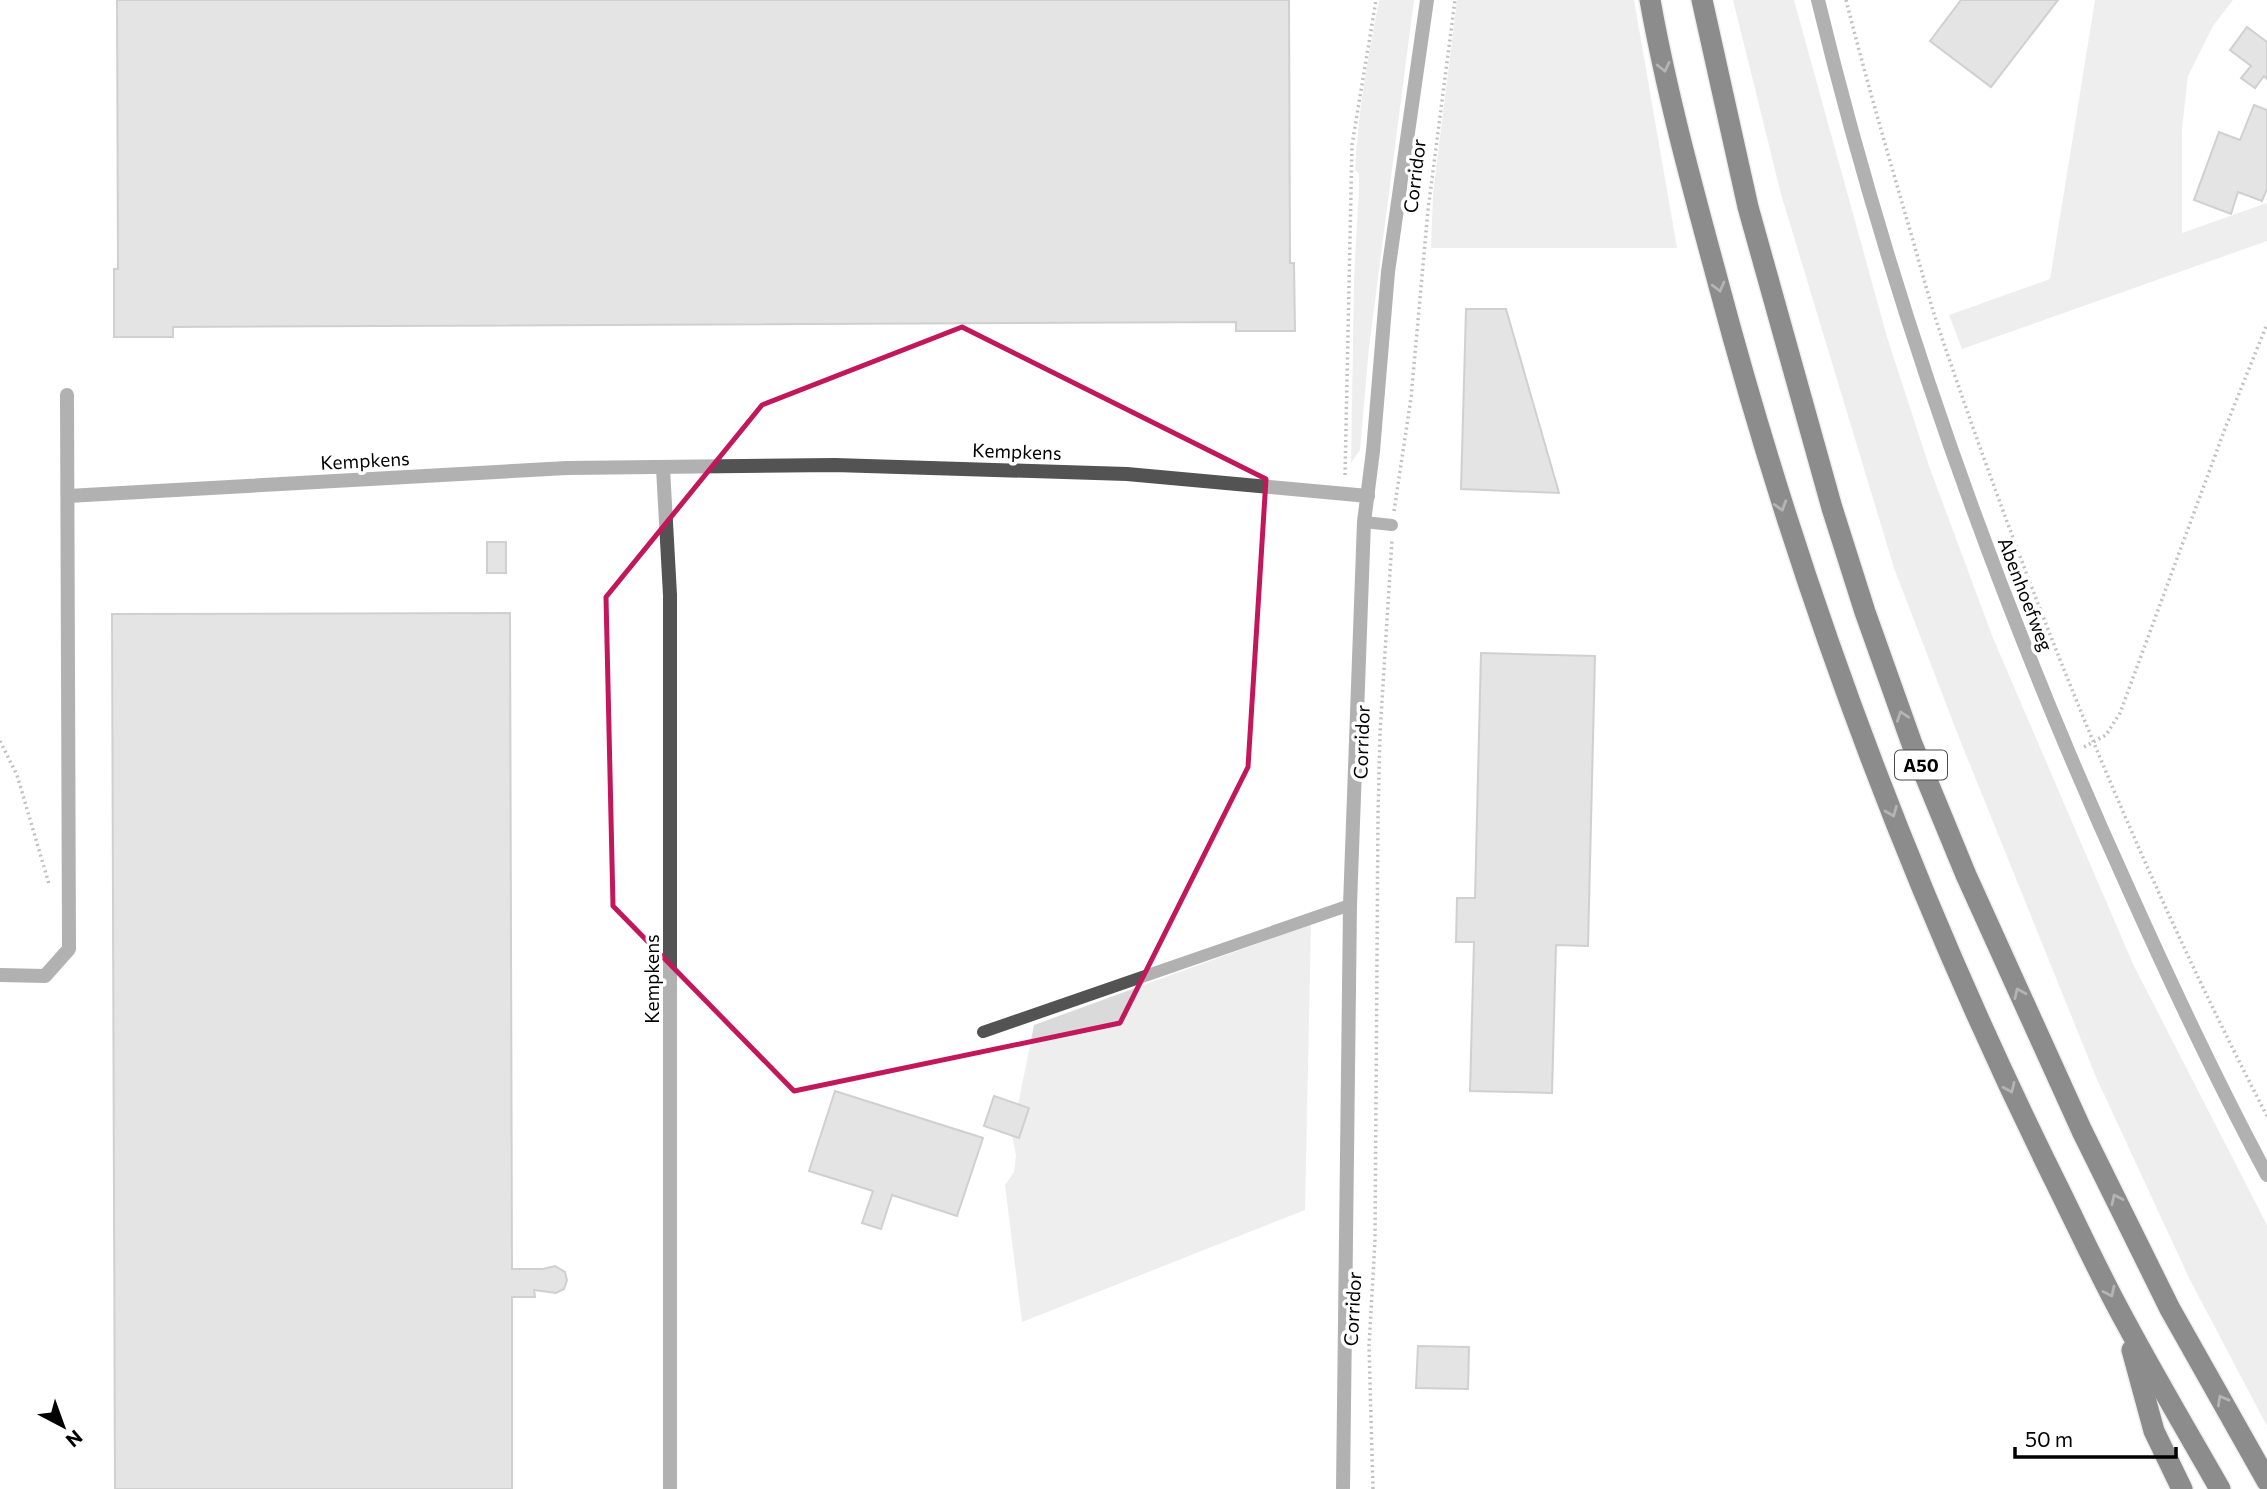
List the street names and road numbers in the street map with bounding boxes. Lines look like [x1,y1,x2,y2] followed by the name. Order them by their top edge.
[1398,137,1430,214] street label: Corridor
[972,438,1062,464] street label: Kempkens
[320,446,410,474] street label: Kempkens
[1994,534,2058,654] street label: Abenhoefweg
[1348,704,1374,780] street label: Corridor
[1895,750,1947,780] road number: A50
[640,934,663,1024] street label: Kempkens
[1339,1271,1365,1347] street label: Corridor

